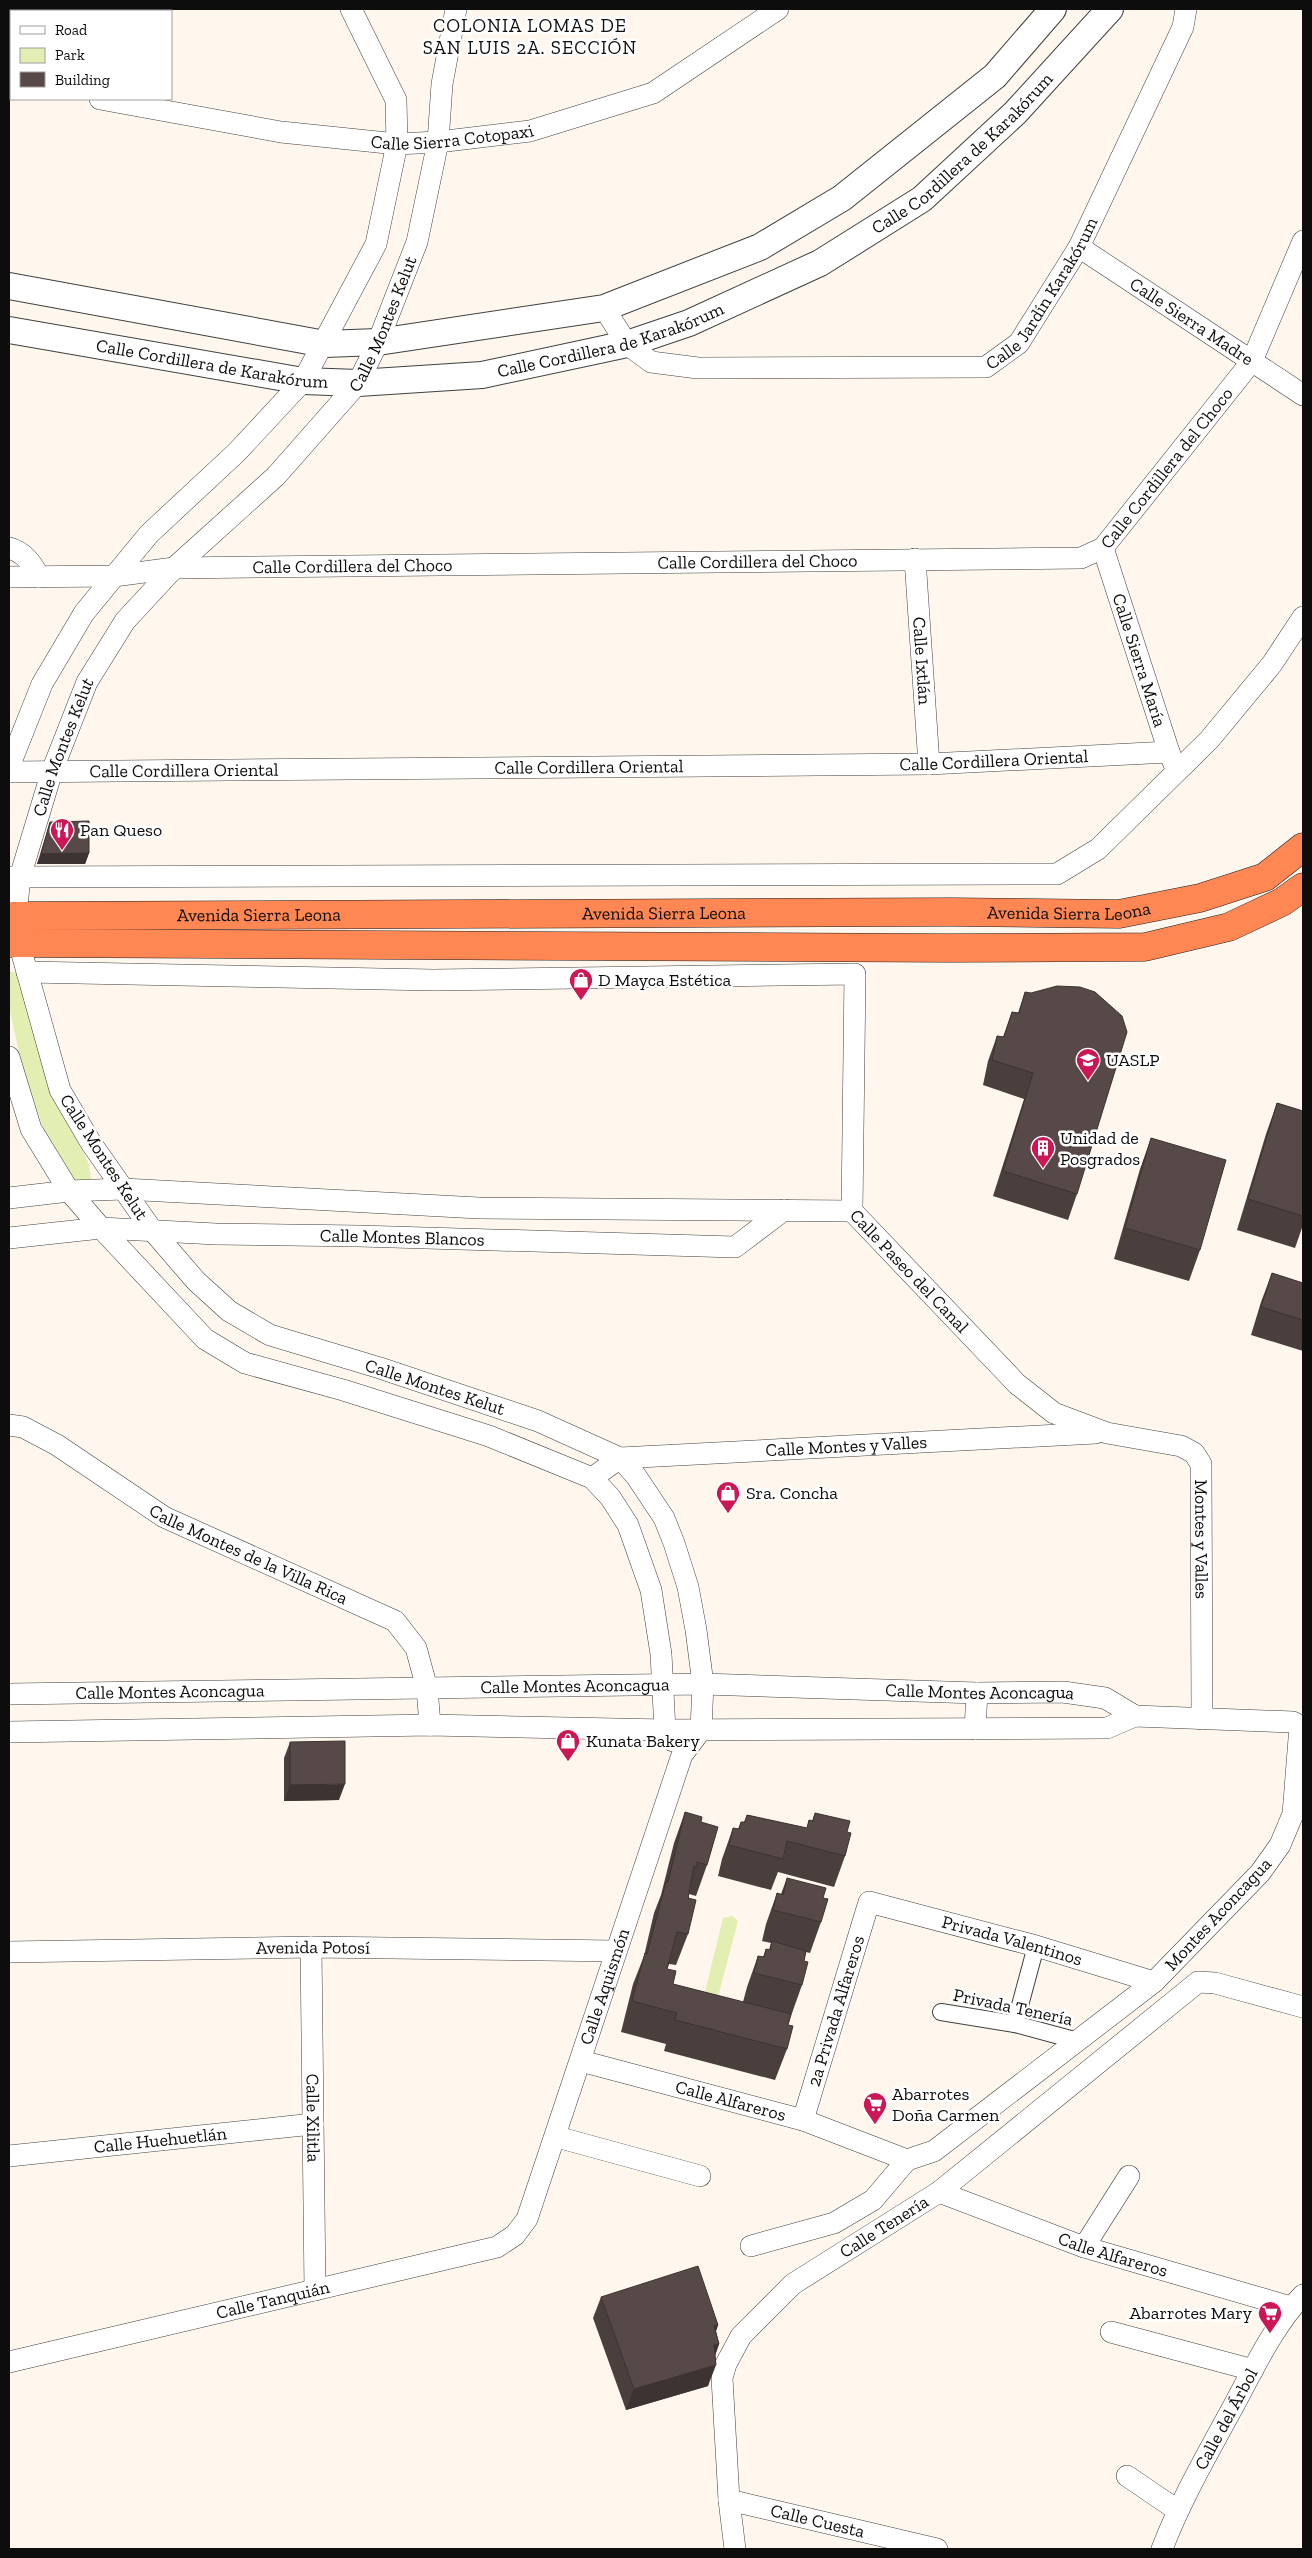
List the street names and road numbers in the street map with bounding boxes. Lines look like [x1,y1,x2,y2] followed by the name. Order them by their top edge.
[868,68,1058,239] street label: Calle Cordillera de Karakórum
[370,120,536,155] street label: Calle Sierra Cotopaxi
[981,213,1103,375] street label: Calle Jardín Karakórum
[344,252,422,397] street label: Calle Montes Kelut
[1126,273,1258,370] street label: Calle Sierra Madre
[495,297,728,382] street label: Calle Cordillera de Karakórum
[94,334,329,393] street label: Calle Cordillera de Karakórum
[1096,383,1238,553] street label: Calle Cordillera del Choco
[657,549,858,574] street label: Calle Cordillera del Choco
[252,554,453,578] street label: Calle Cordillera del Choco
[1107,591,1171,730] street label: Calle Sierra María
[908,616,936,706] street label: Calle Ixtlán
[28,673,98,819] street label: Calle Montes Kelut
[899,745,1089,775] street label: Calle Cordillera Oriental
[494,755,684,779] street label: Calle Cordillera Oriental
[89,759,279,782] street label: Calle Cordillera Oriental
[987,897,1153,925] street label: Avenida Sierra Leona
[582,902,746,925] street label: Avenida Sierra Leona
[177,904,341,926] street label: Avenida Sierra Leona
[55,1090,153,1224] street label: Calle Montes Kelut
[845,1205,973,1338] street label: Calle Paseo del Canal
[320,1224,485,1251] street label: Calle Montes Blancos
[362,1354,508,1420] street label: Calle Montes Kelut
[765,1431,928,1461] street label: Calle Montes y Valles
[1190,1480,1213,1599] street label: Montes y Valles
[145,1499,352,1609] street label: Calle Montes de la Villa Rica
[480,1673,670,1698] street label: Calle Montes Aconcagua
[75,1679,265,1704] street label: Calle Montes Aconcagua
[885,1679,1076,1705] street label: Calle Montes Aconcagua
[1160,1853,1276,1975] street label: Montes Aconcagua
[940,1911,1085,1971] street label: Privada Valentinos
[575,1925,634,2048] street label: Calle Aquismón
[803,1933,869,2089] street label: 2a Privada Alfareros
[256,1936,370,1959] street label: Avenida Potosí
[951,1984,1075,2030] street label: Privada Tenería
[301,2073,325,2163] street label: Calle Xilitla
[673,2076,789,2126] street label: Calle Alfareros
[93,2122,228,2158] street label: Calle Huehuetlán
[836,2190,933,2263] street label: Calle Tenería
[1055,2227,1170,2282] street label: Calle Alfareros
[214,2276,332,2324] street label: Calle Tanquián
[1190,2364,1262,2474] street label: Calle del Árbol
[768,2499,867,2543] street label: Calle Cuesta

